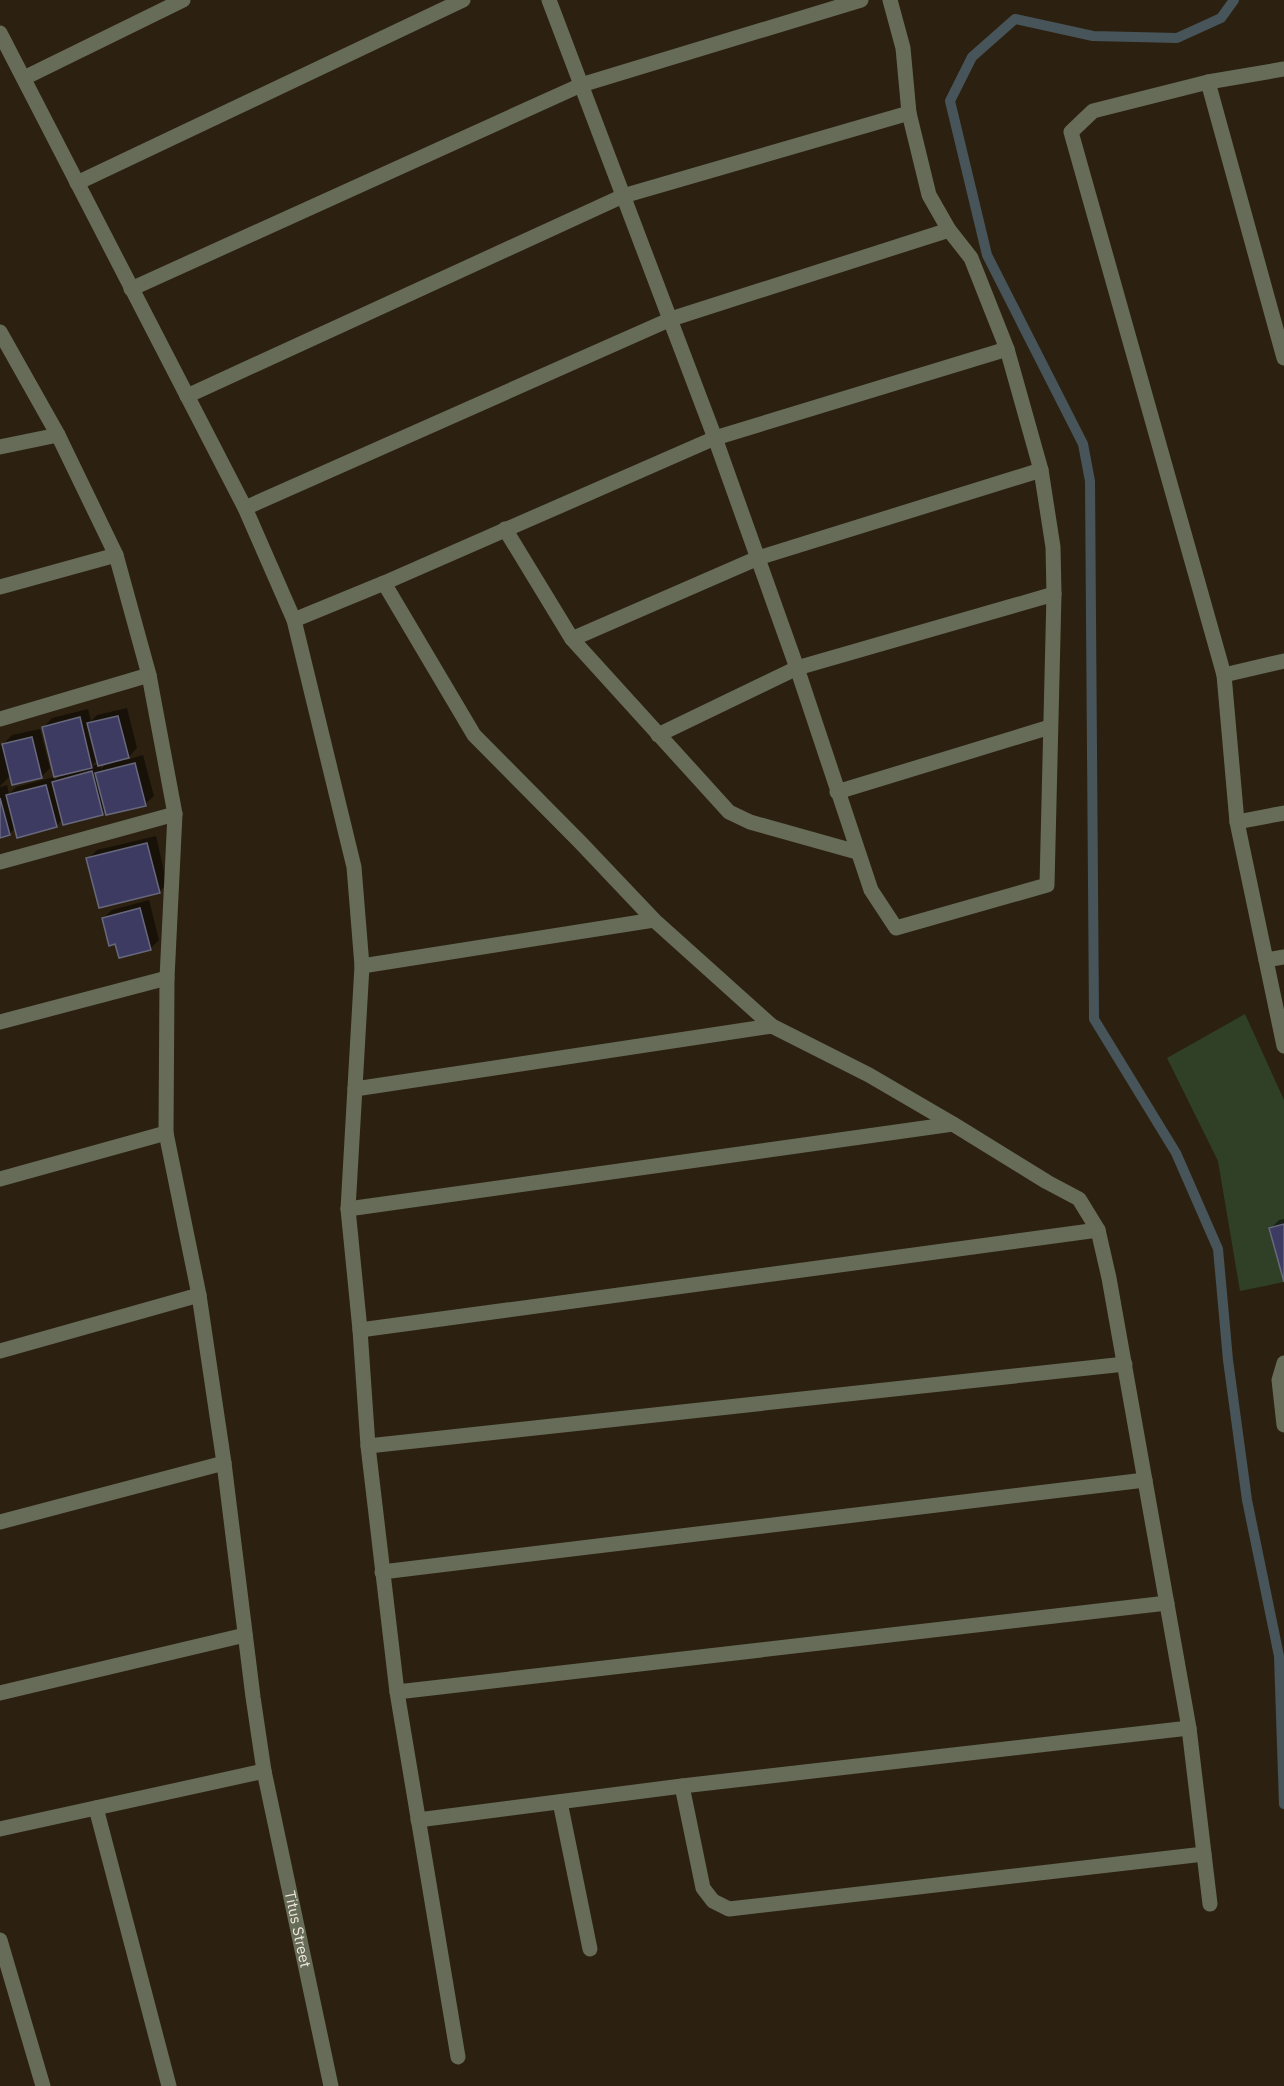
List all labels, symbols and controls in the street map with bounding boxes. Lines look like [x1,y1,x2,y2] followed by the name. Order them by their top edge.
[281,1889,316,1969] street label: Titus Street

